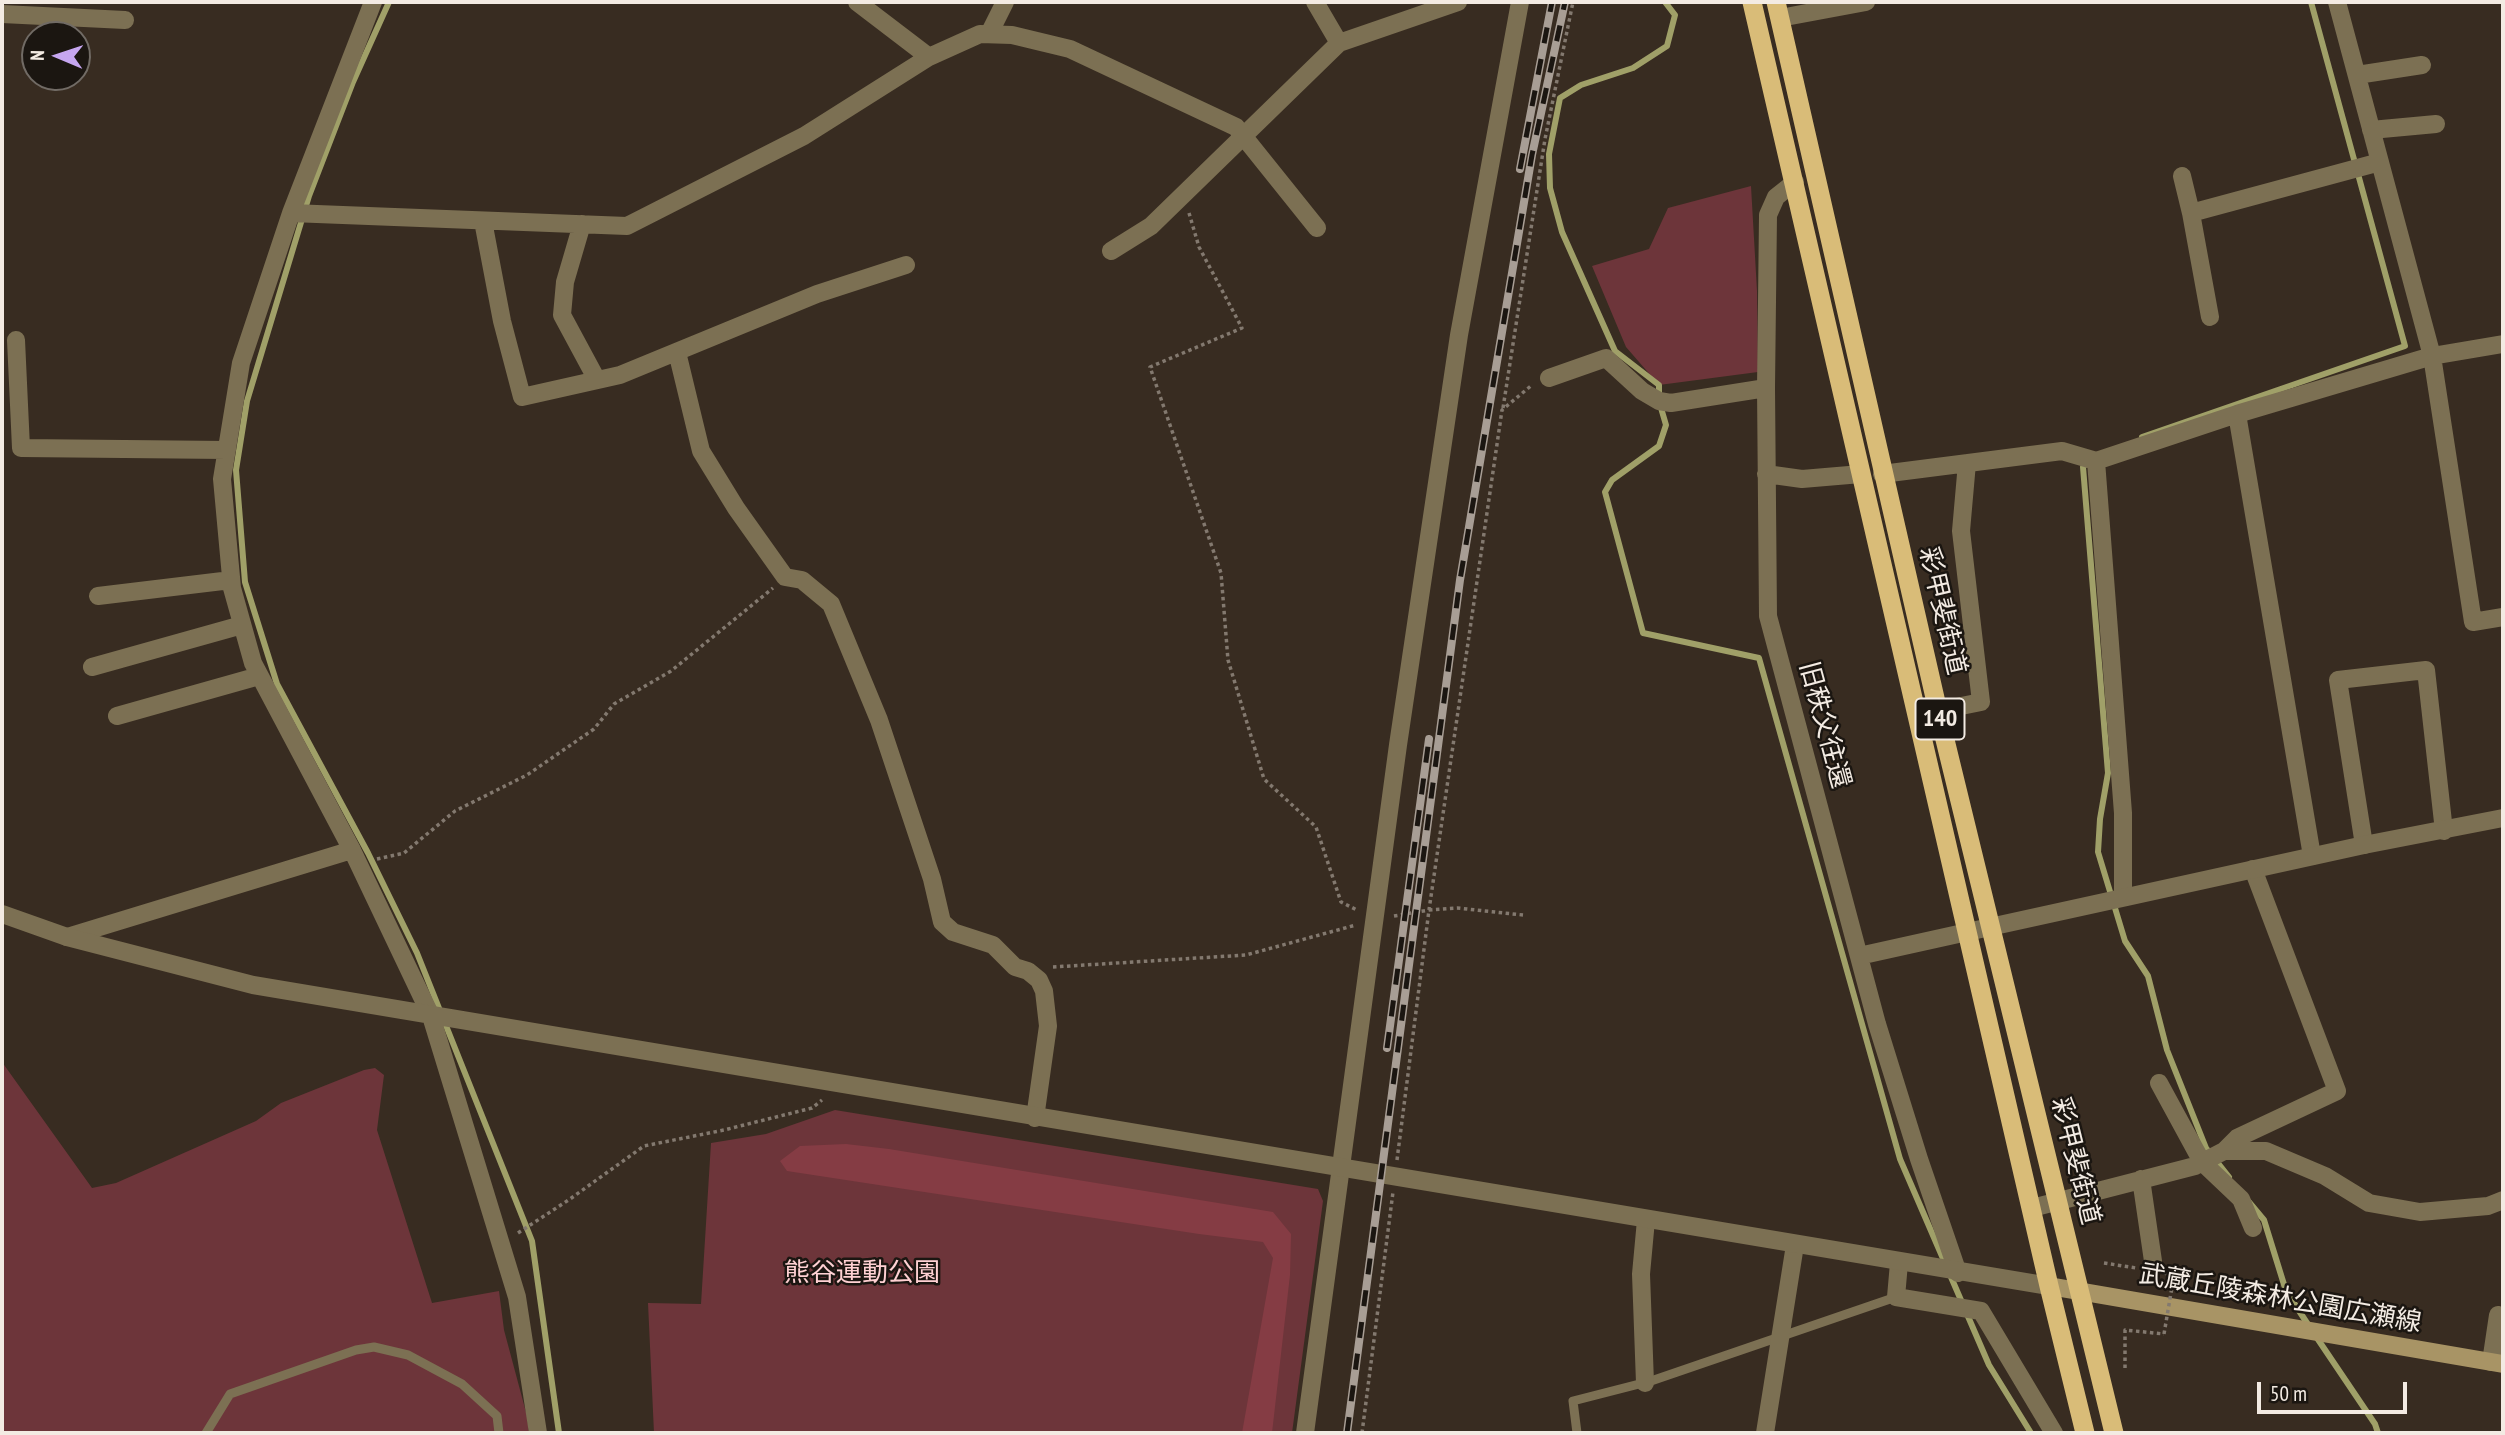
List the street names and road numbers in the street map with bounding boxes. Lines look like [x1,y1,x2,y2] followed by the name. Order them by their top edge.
[1912,544,1972,678] street label: 彩甲斐街道
[1792,658,1856,792] street label: 旧秩父往還
[1916,698,1965,740] road number: 140
[2044,1094,2106,1228] street label: 彩甲斐街道
[2136,1259,2424,1339] street label: 武蔵丘陵森林公園広瀬線

